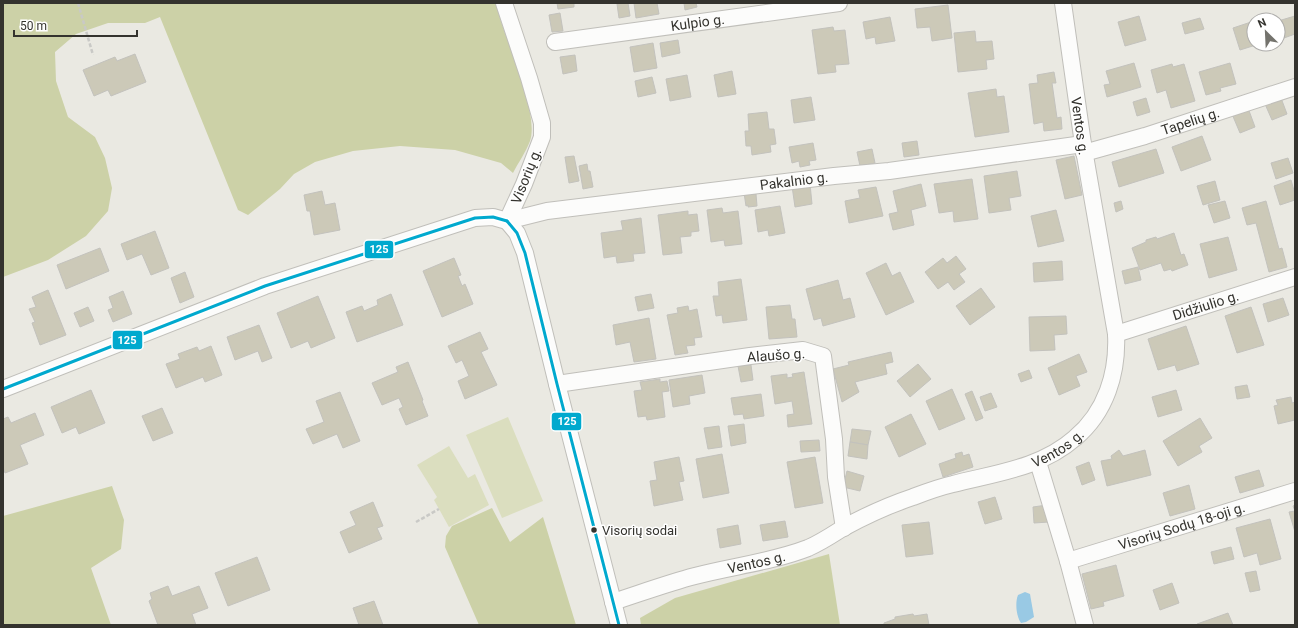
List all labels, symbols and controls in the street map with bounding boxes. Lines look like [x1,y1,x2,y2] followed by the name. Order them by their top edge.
[670,11,726,34] street label: Kulpio g.
[14,12,137,38] scale bar
[1246,12,1286,52] north arrow
[1256,16,1269,31] text: N
[20,19,47,33] text: 50 m
[1068,96,1092,156] street label: Ventos g.
[1159,104,1221,138] street label: Tapelių g.
[508,146,544,206] street label: Visorių g.
[759,169,829,193] street label: Pakalnio g.
[364,240,394,259] line badge: 125
[370,243,388,256] text: 125
[1171,287,1241,323] street label: Didžiulio g.
[112,330,143,350] line badge: 125
[118,334,136,347] text: 125
[746,345,806,365] street label: Alaušo g.
[551,412,582,431] line badge: 125
[558,415,576,428] text: 125
[1029,426,1087,470] street label: Ventos g.
[1116,499,1247,553] street label: Visorių Sodų 18-oji g.
[602,523,677,538] place label: Visorių sodai
[589,525,599,535] marker: Visorių sodai
[726,548,787,576] street label: Ventos g.

